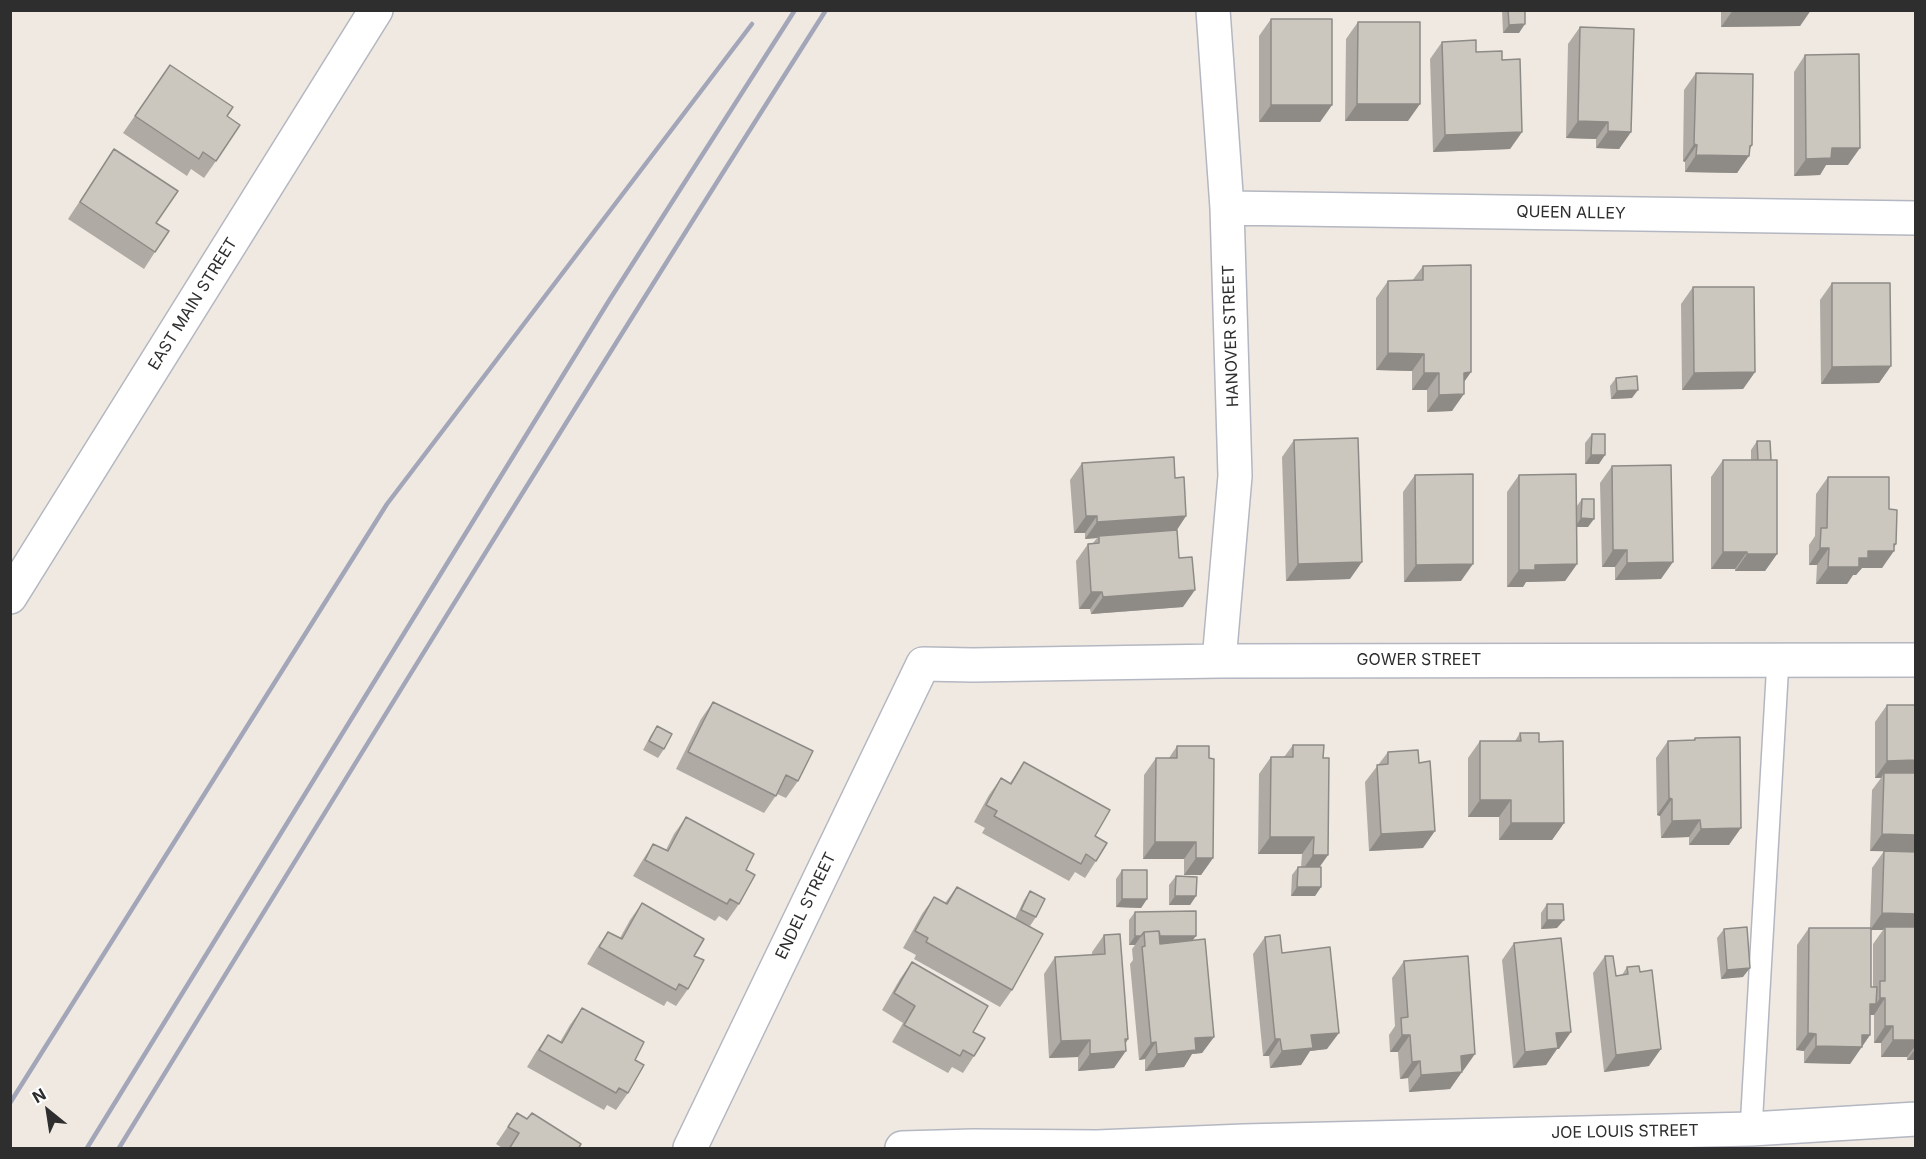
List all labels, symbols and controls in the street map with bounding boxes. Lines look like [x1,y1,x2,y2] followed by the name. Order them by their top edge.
[1516,202,1626,224] street label: QUEEN ALLEY
[144,234,242,374] street label: EAST MAIN STREET
[1219,264,1243,408] street label: HANOVER STREET
[1357,650,1481,670] street label: GOWER STREET
[772,849,840,963] street label: ENDEL STREET
[18,1081,78,1141] north arrow
[29,1084,49,1107] text: N
[1551,1121,1699,1143] street label: JOE LOUIS STREET

